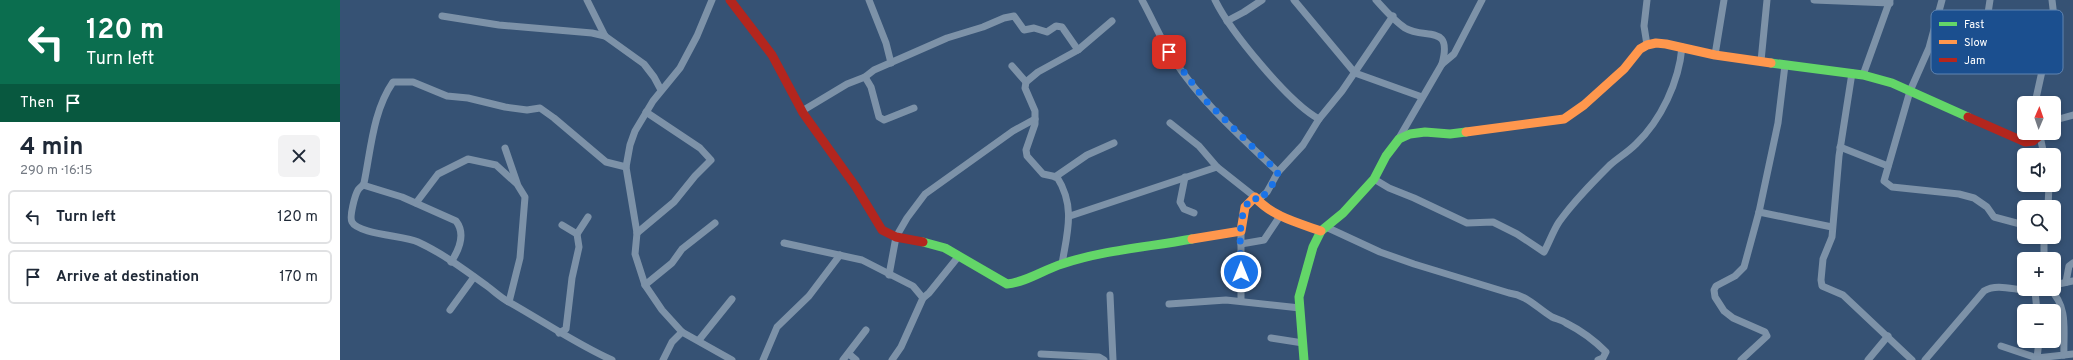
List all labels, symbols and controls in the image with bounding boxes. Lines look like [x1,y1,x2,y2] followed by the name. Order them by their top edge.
[1931,10,2063,74] legend
[86,13,164,49] text: 120 m
[20,16,72,68] icon: left
[1964,18,1984,32] text: Fast
[1152,35,1186,69] pin
[1964,36,1987,50] text: Slow
[1158,41,1180,63] icon: arrive
[86,48,154,71] text: Turn left
[1964,54,1985,68] text: Jam
[62,92,84,114] icon: arrive
[20,94,54,113] text: Then
[2017,96,2061,140] north arrow
[2017,96,2061,348] map controls
[20,133,83,163] text: 4 min
[278,135,320,177] button: close
[2017,148,2061,192] button: sound
[20,163,93,179] text: 290 m · 16:15
[2017,200,2061,244] button: search
[22,206,44,228] icon: left
[56,208,116,227] text: Turn left
[277,208,318,227] text: 120 m
[1220,251,1262,293] position arrow
[2017,252,2061,296] button: +
[22,266,44,288] icon: arrive
[56,268,199,287] text: Arrive at destination
[279,268,318,287] text: 170 m
[2017,304,2061,348] button: −

